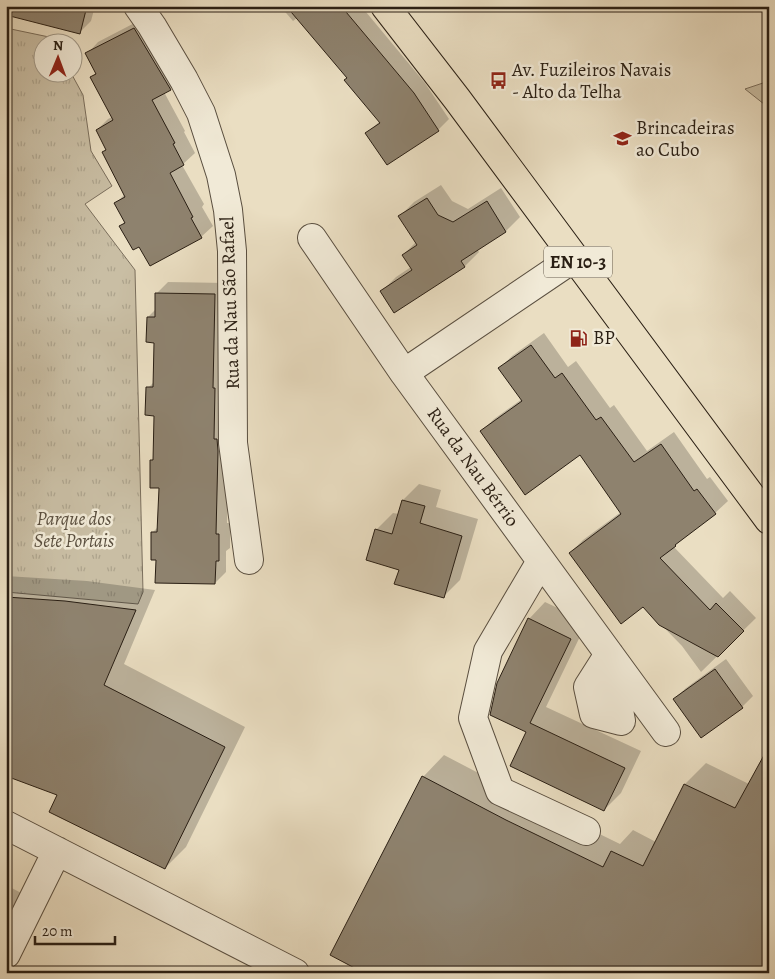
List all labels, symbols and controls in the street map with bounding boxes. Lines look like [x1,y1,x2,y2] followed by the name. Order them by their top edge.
[32,32,82,82] north arrow
[53,36,63,55] text: N
[511,57,671,105] place label: Av. Fuzileiros Navais - Alto da Telha
[488,71,508,91] bus stop icon: Av. Fuzileiros Navais - Alto da Telha
[636,115,735,163] place label: Brincadeiras ao Cubo
[612,129,632,149] school or university icon: Brincadeiras ao Cubo
[214,216,246,390] street label: Rua da Nau São Rafael
[544,246,612,278] road number: EN 10-3
[593,325,615,351] place label: BP
[569,328,589,348] fuel station icon: BP
[421,402,525,532] street label: Rua da Nau Bérrio
[34,506,115,554] park label: Parque dos Sete Portais
[35,914,115,946] scale bar
[42,921,73,941] text: 20 m

